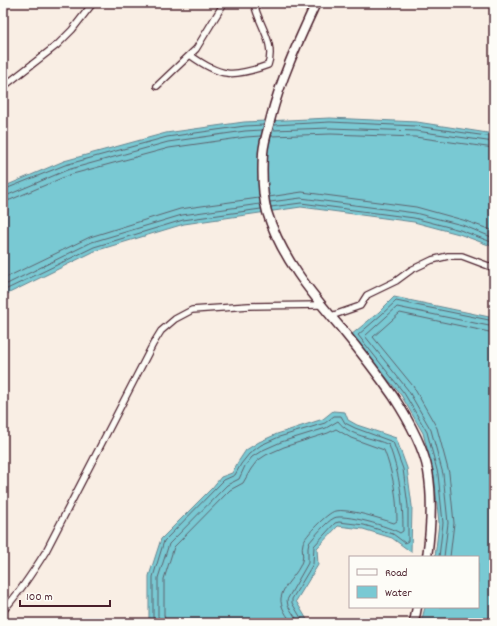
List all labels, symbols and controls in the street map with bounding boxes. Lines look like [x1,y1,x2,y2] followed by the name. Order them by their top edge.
[349,556,479,608] legend
[385,565,407,582] text: Road
[20,582,110,608] scale bar
[385,585,412,602] text: Water
[26,589,53,606] text: 100 m

